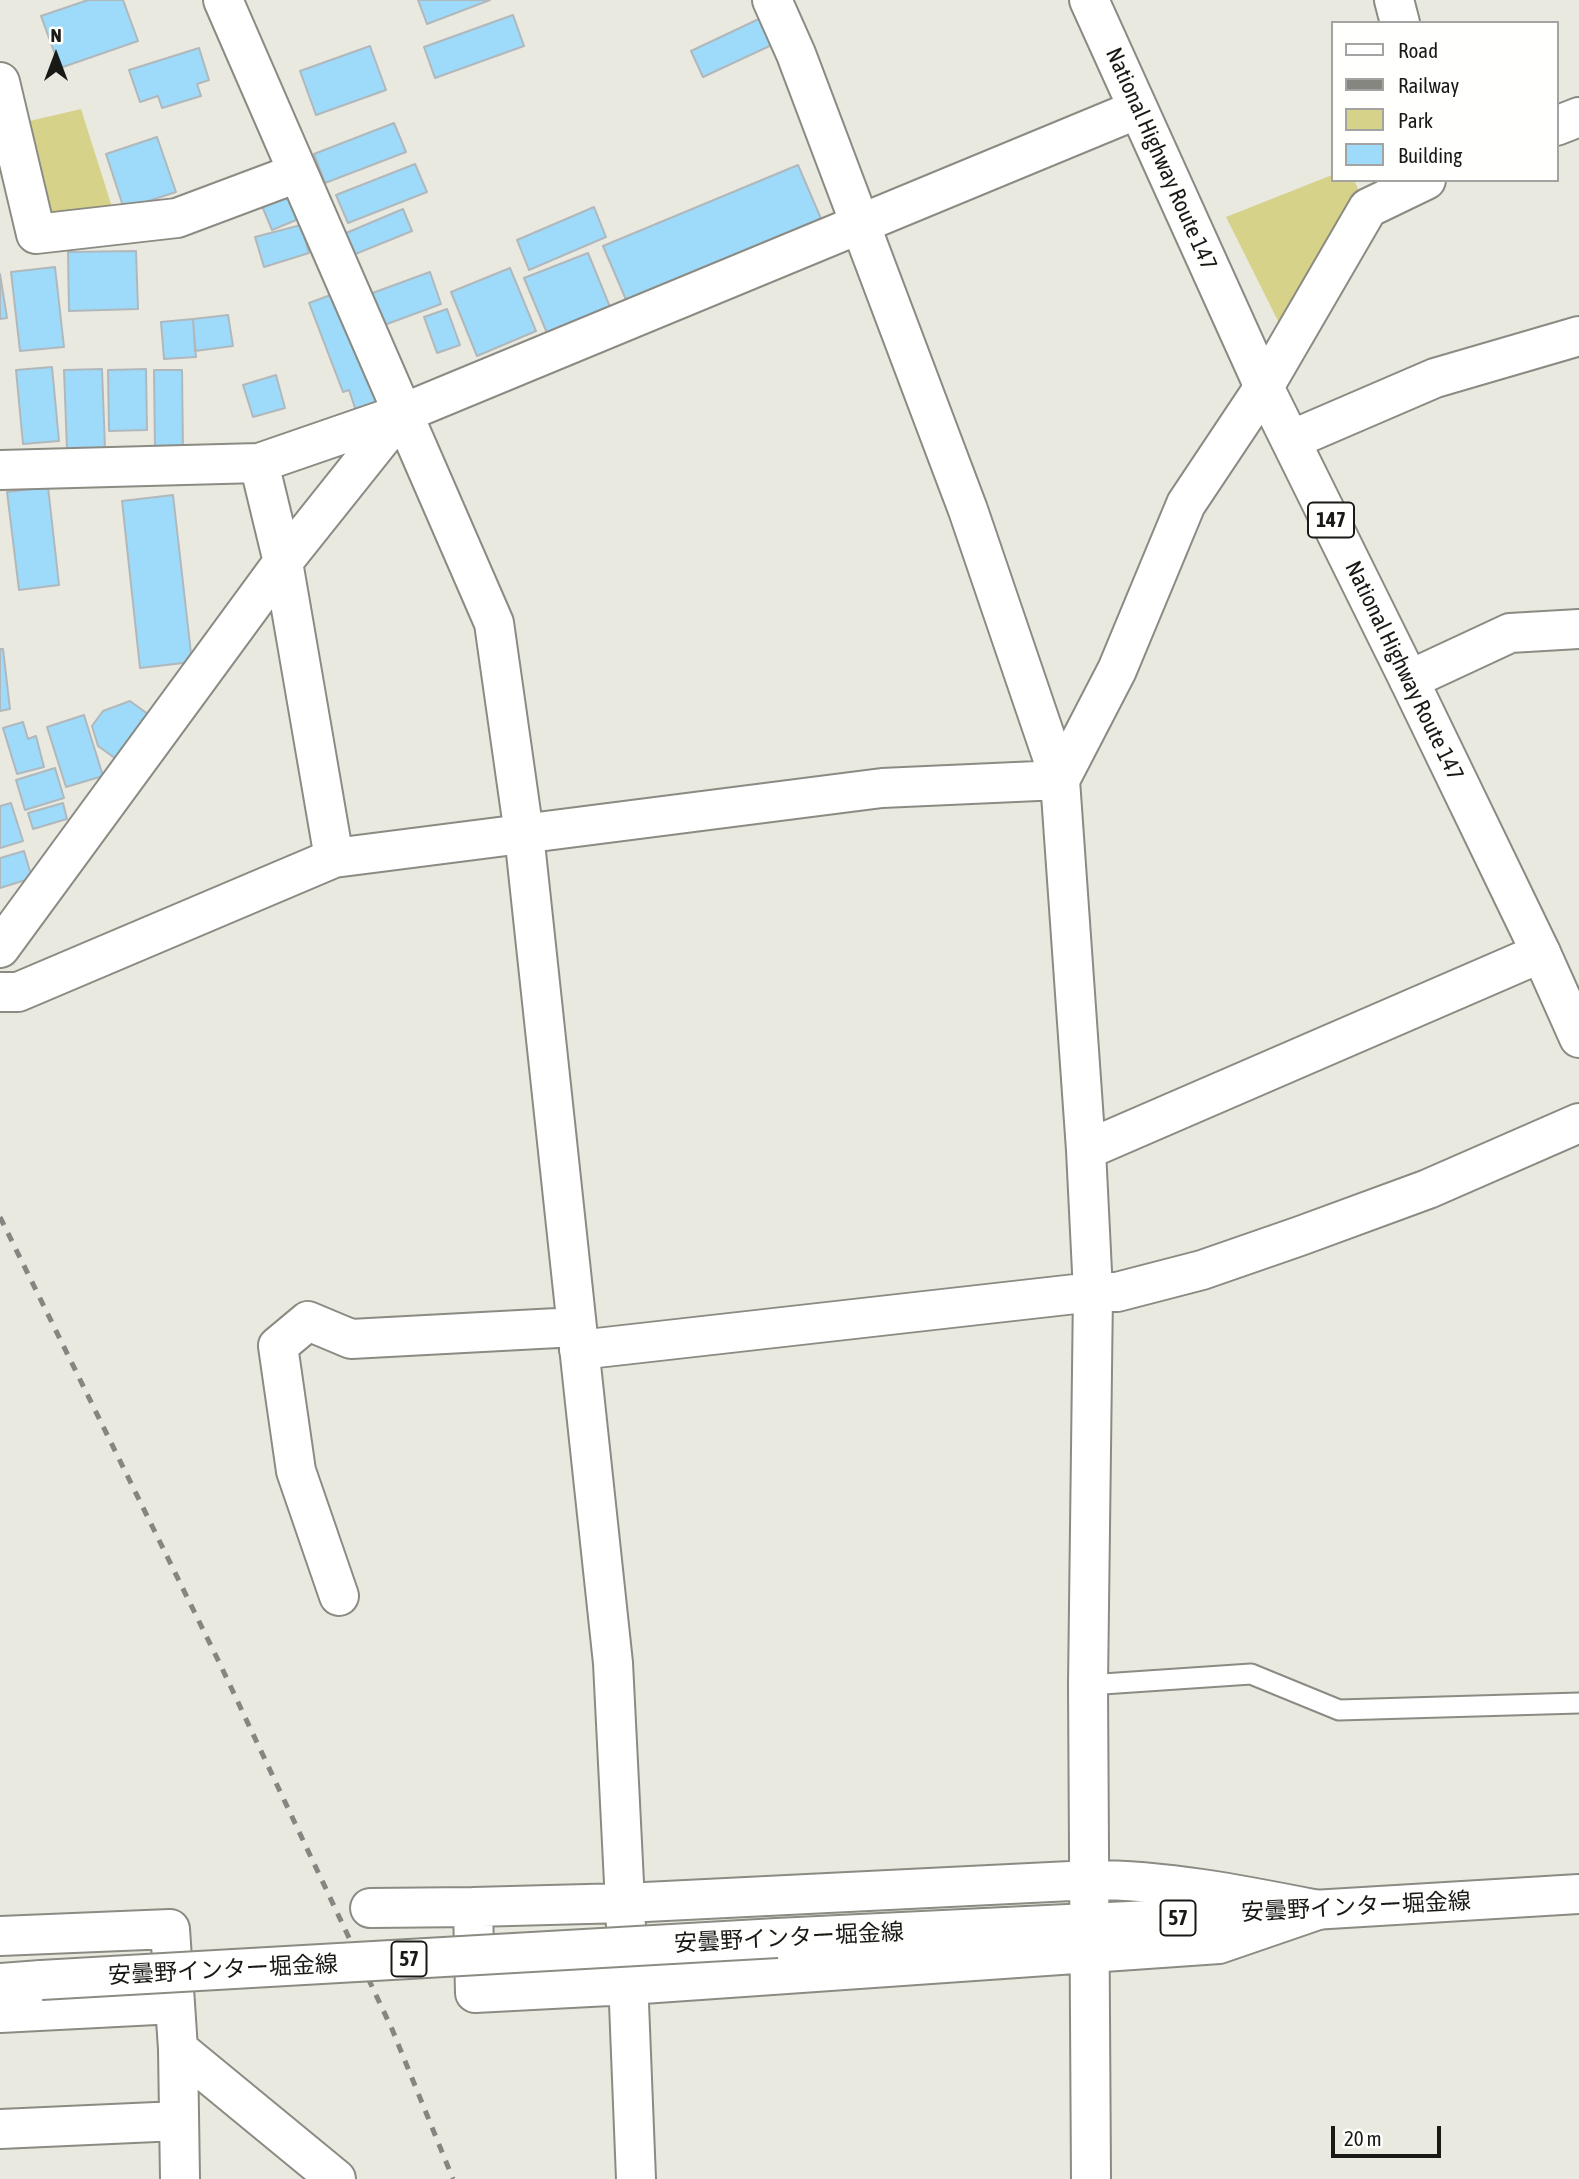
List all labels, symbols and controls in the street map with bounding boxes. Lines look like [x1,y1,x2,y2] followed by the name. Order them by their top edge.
[21,21,91,91] north arrow
[1330,21,1558,182] legend
[50,24,62,46] text: N
[1398,38,1438,62] text: Road
[1099,44,1223,274] street label: National Highway Route 147
[1398,73,1459,97] text: Railway
[1398,108,1433,132] text: Park
[1398,143,1462,167] text: Building
[1308,503,1354,538] road number: 147
[1339,557,1469,785] street label: National Highway Route 147
[1240,1887,1472,1927] street label: 安曇野インター堀金線
[1160,1900,1196,1936] road number: 57
[673,1918,905,1958] street label: 安曇野インター堀金線
[392,1941,426,1976] road number: 57
[107,1950,339,1990] street label: 安曇野インター堀金線
[1334,2112,1444,2156] scale bar
[1344,2126,1382,2150] text: 20 m

